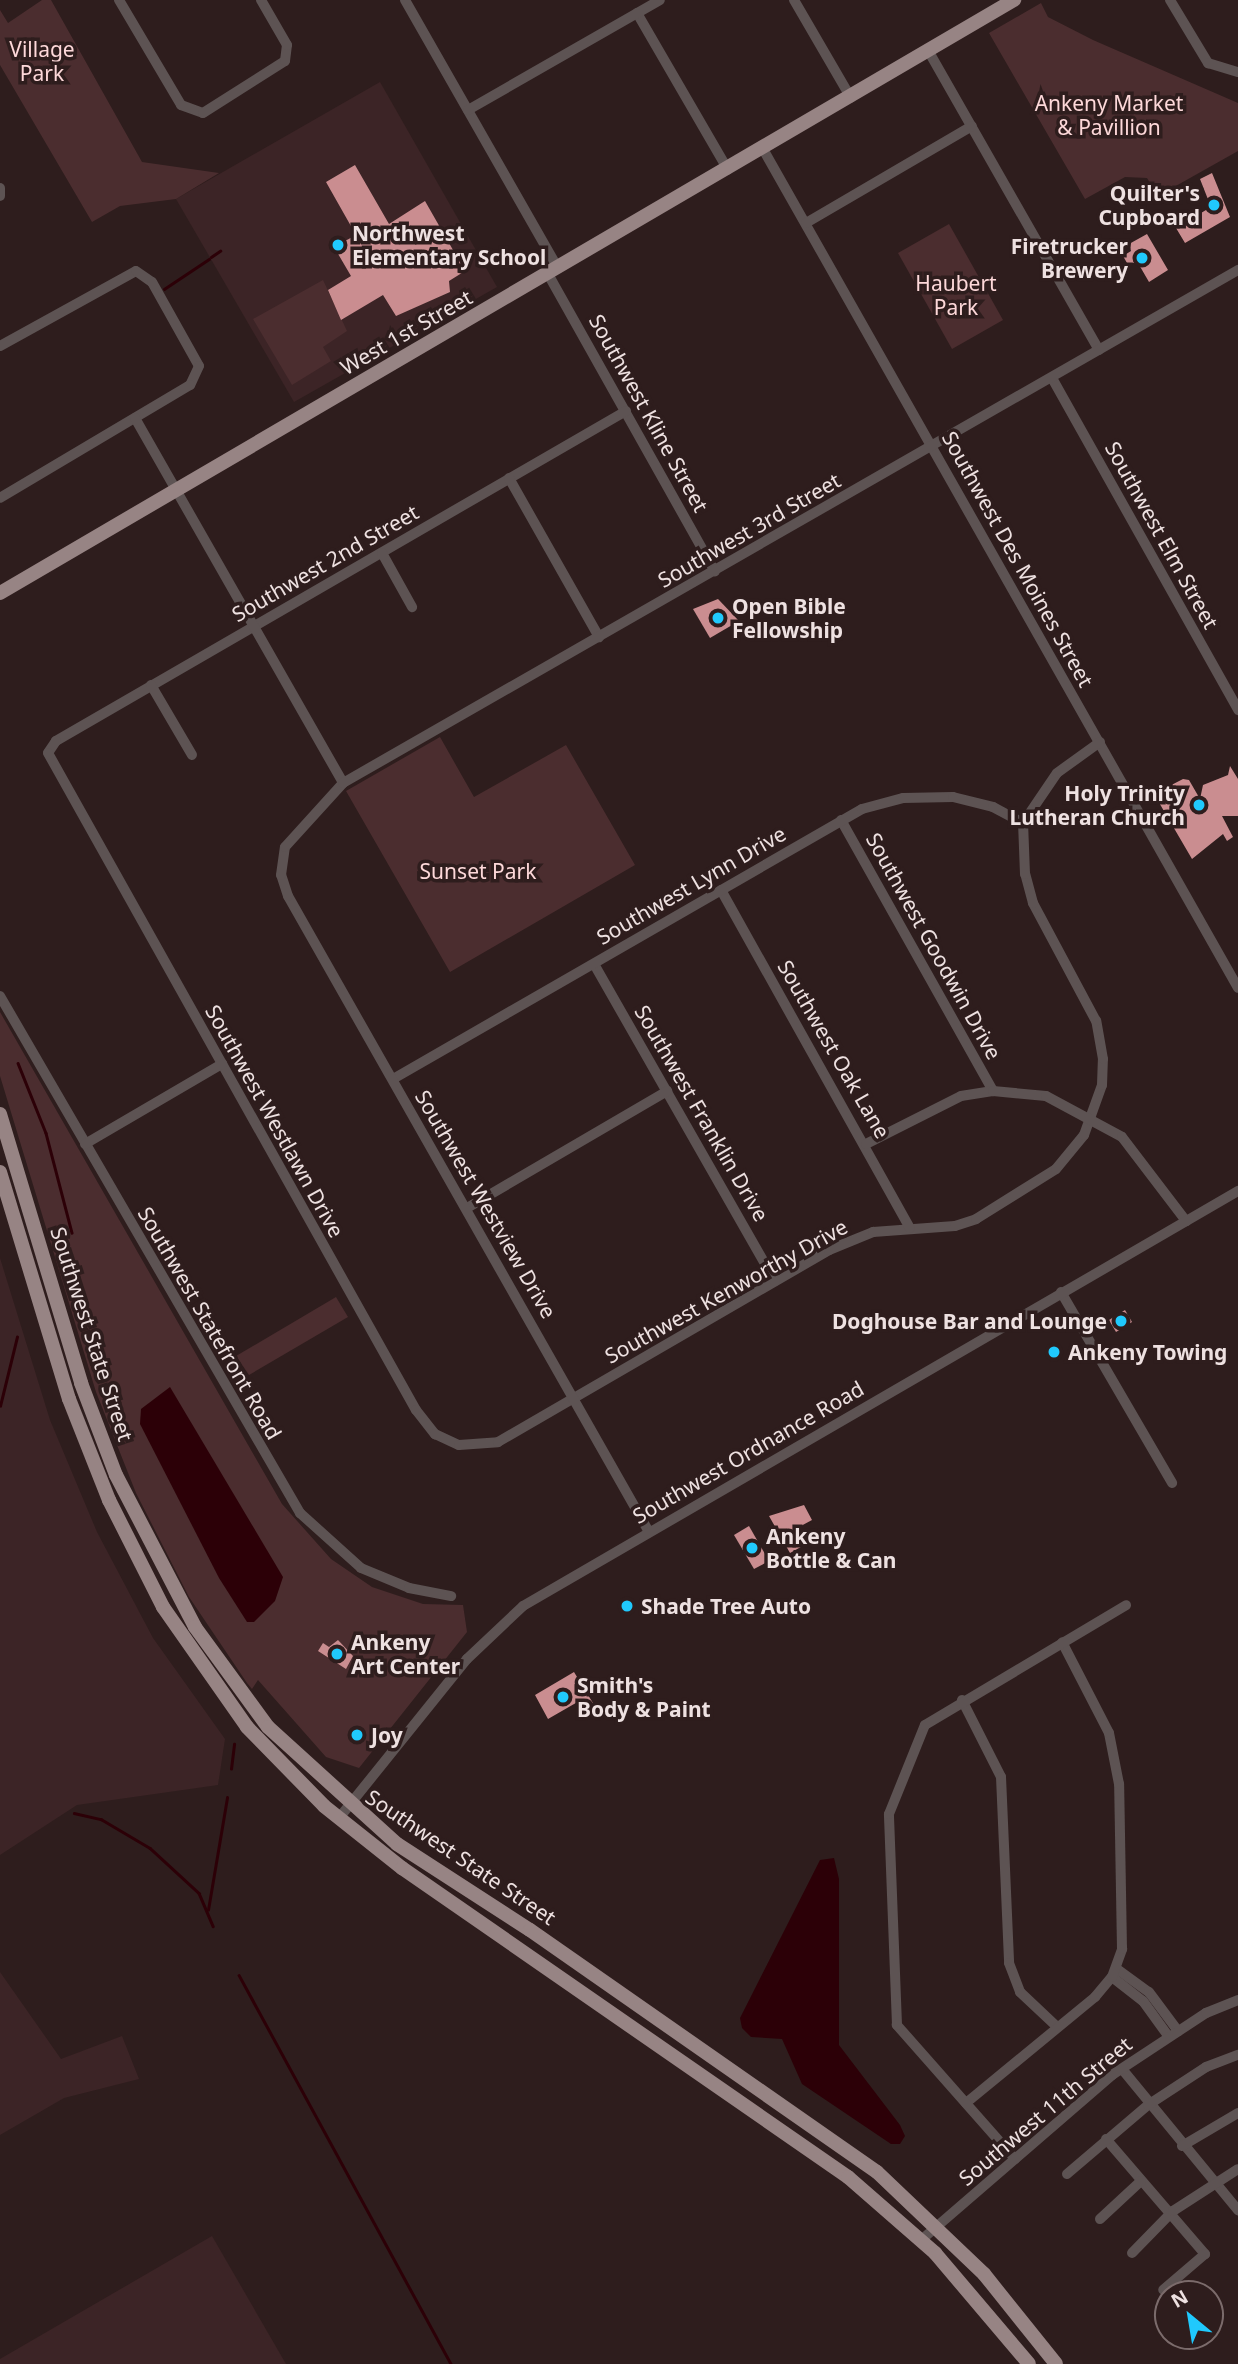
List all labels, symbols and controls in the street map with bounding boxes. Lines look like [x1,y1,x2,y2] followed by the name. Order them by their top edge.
[9,36,75,86] park label: Village Park
[1035,90,1183,140] park label: Ankeny Market & Pavillion
[1098,180,1200,230] place label: Quilter's Cupboard
[1206,197,1222,213] marker: Quilter's Cupboard
[352,220,546,270] place label: Northwest Elementary School
[1011,233,1128,283] place label: Firetrucker Brewery
[330,237,346,253] marker: Northwest Elementary School
[1134,250,1150,266] marker: Firetrucker Brewery
[915,270,997,320] park label: Haubert Park
[336,284,476,380] street label: West 1st Street
[584,310,714,516] street label: Southwest Kline Street
[937,427,1099,691] street label: Southwest Des Moines Street
[1100,437,1224,633] street label: Southwest Elm Street
[653,467,845,593] street label: Southwest 3rd Street
[227,499,423,627] street label: Southwest 2nd Street
[732,593,846,643] place label: Open Bible Fellowship
[710,610,726,626] marker: Open Bible Fellowship
[1009,780,1185,830] place label: Holy Trinity Lutheran Church
[1191,797,1207,813] marker: Holy Trinity Lutheran Church
[592,821,790,949] street label: Southwest Lynn Drive
[861,828,1007,1064] street label: Southwest Goodwin Drive
[420,858,536,884] park label: Sunset Park
[773,955,895,1143] street label: Southwest Oak Lane
[200,1000,350,1242] street label: Southwest Westlawn Drive
[630,1000,774,1226] street label: Southwest Franklin Drive
[410,1085,562,1323] street label: Southwest Westview Drive
[133,1202,287,1444] street label: Southwest Statefront Road
[600,1214,852,1368] street label: Southwest Kenworthy Drive
[45,1224,139,1444] street label: Southwest State Street
[832,1308,1107,1334] place label: Doghouse Bar and Lounge
[1113,1313,1129,1329] marker: Doghouse Bar and Lounge
[1068,1339,1227,1365] place label: Ankeny Towing
[1046,1344,1062,1360] marker: Ankeny Towing
[628,1375,868,1529] street label: Southwest Ordnance Road
[766,1523,896,1573] place label: Ankeny Bottle & Can
[744,1540,760,1556] marker: Ankeny Bottle & Can
[641,1593,811,1619] place label: Shade Tree Auto
[619,1598,635,1614] marker: Shade Tree Auto
[351,1629,460,1679] place label: Ankeny Art Center
[329,1646,345,1662] marker: Ankeny Art Center
[577,1672,711,1722] place label: Smith's Body & Paint
[555,1689,571,1705] marker: Smith's Body & Paint
[371,1722,403,1748] place label: Joy
[349,1727,365,1743] marker: Joy
[361,1784,561,1930] street label: Southwest State Street
[953,2031,1137,2191] street label: Southwest 11th Street
[1154,2280,1224,2350] north arrow
[1166,2283,1193,2314] text: N

